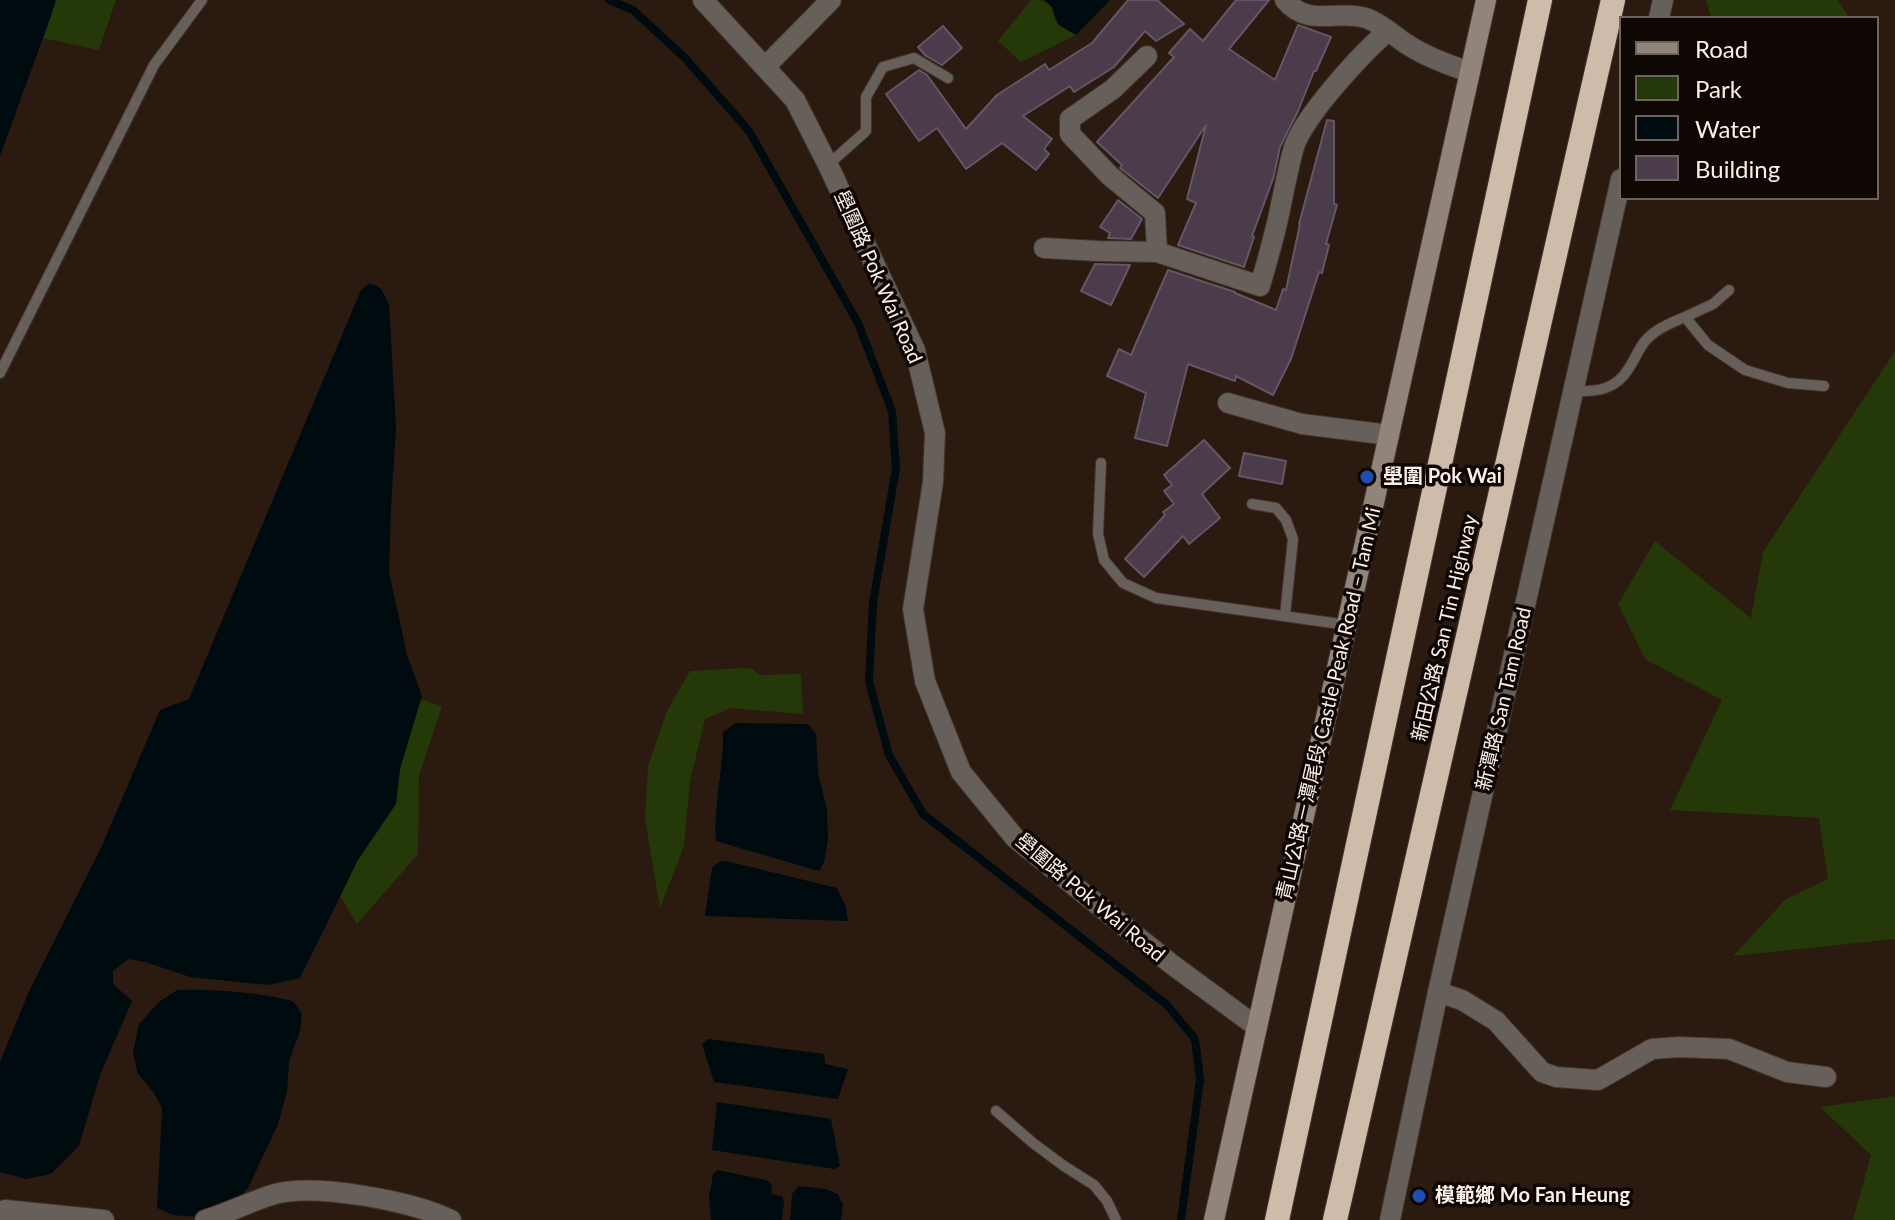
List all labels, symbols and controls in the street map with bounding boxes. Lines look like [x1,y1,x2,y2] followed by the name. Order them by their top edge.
[1619,16,1879,200] legend
[1695,34,1748,63] text: Road
[1695,74,1742,103] text: Park
[1695,114,1760,143] text: Water
[1695,154,1780,183] text: Building
[829,187,927,367] street label: 壆圍路 Pok Wai Road
[1383,465,1502,489] place label: 壆圍 Pok Wai
[1358,468,1376,486] marker: 壆圍 Pok Wai
[1272,505,1386,903] street label: 青山公路－潭尾段 Castle Peak Road – Tam Mi
[1407,512,1483,744] street label: 新田公路 San Tin Highway
[1471,605,1537,793] street label: 新潭路 San Tam Road
[1011,829,1169,967] street label: 壆圍路 Pok Wai Road
[1435,1184,1630,1208] place label: 模範鄉 Mo Fan Heung
[1410,1187,1428,1205] marker: 模範鄉 Mo Fan Heung

